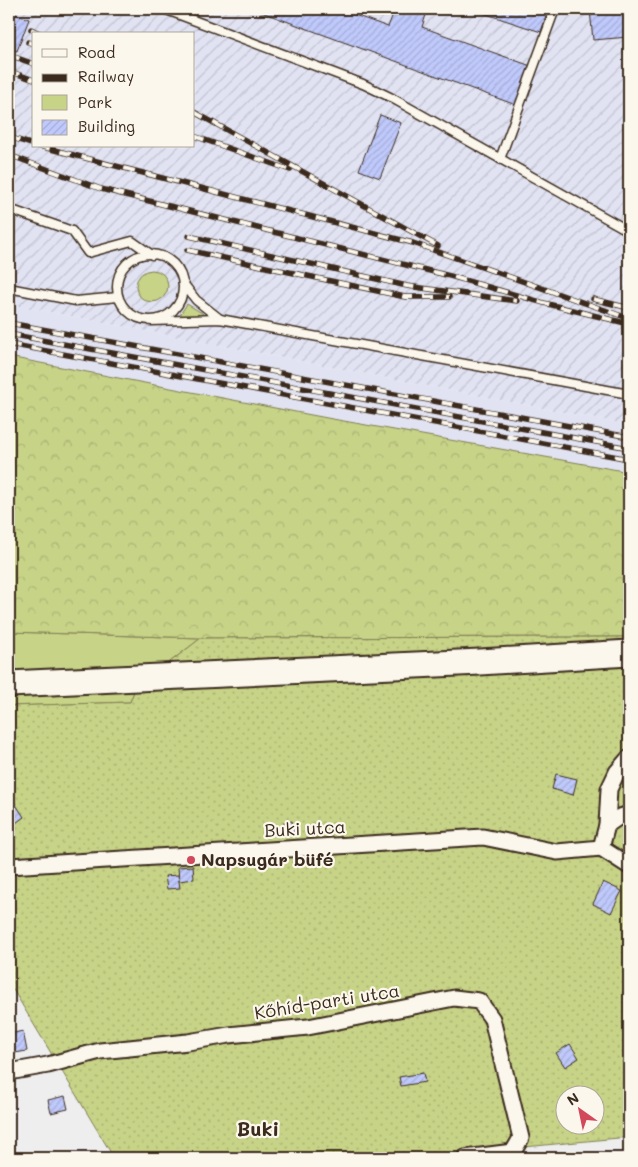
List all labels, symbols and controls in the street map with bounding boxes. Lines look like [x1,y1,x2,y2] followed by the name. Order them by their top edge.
[32,32,195,148] legend
[78,42,115,62] text: Road
[78,66,134,86] text: Railway
[78,92,112,112] text: Park
[78,116,135,136] text: Building
[264,814,346,842] street label: Buki utca
[201,847,334,871] place label: Napsugár büfé
[185,854,197,866] marker: Napsugár büfé
[253,978,401,1024] street label: Kőhíd-parti utca
[556,1084,606,1134] north arrow
[563,1088,582,1110] text: N
[237,1115,279,1141] district label: Buki

